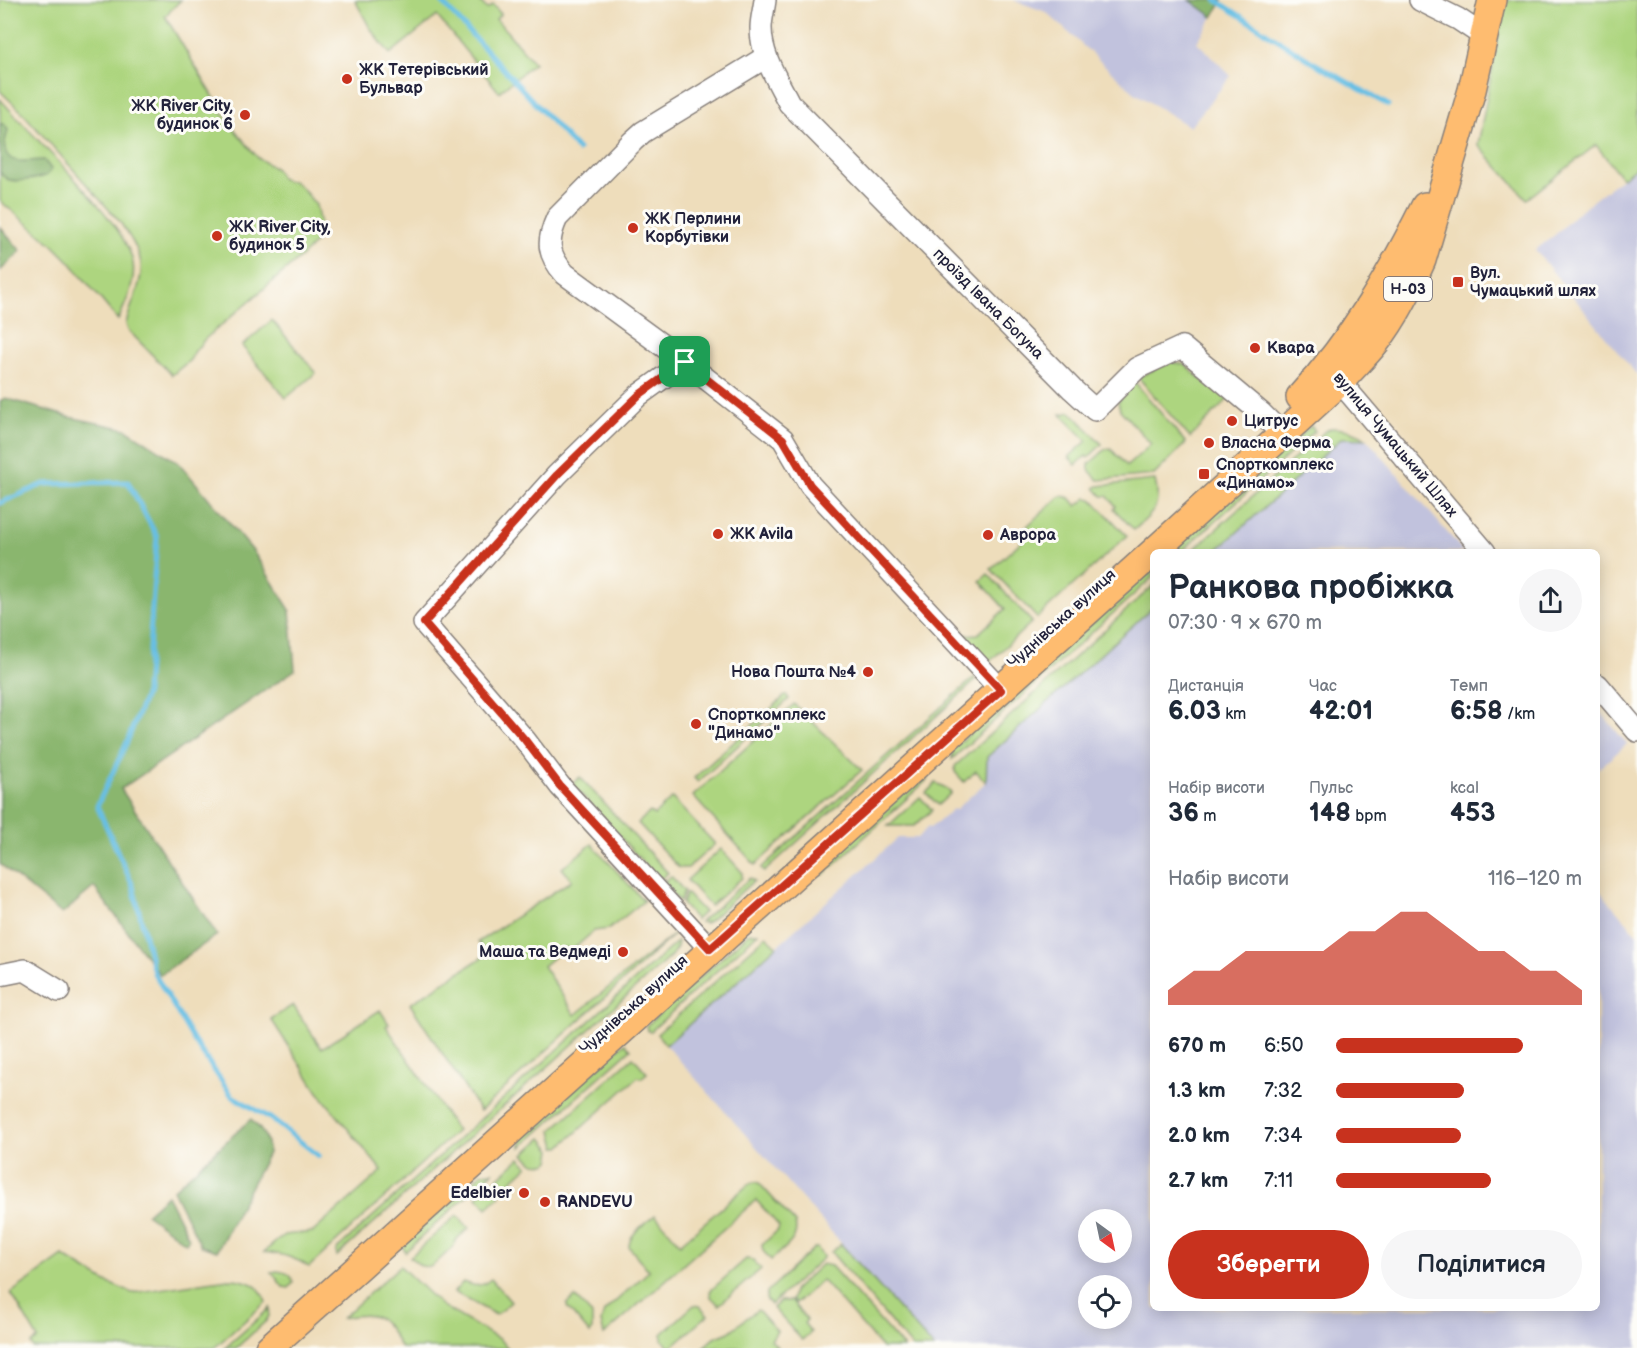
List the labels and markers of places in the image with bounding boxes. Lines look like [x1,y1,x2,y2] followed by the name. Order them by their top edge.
[359,61,489,98] place label: ЖК Тетерівський Бульвар
[340,72,354,86] marker: ЖК Тетерівський Бульвар
[131,97,233,134] place label: ЖК River City, будинок 6
[238,108,252,122] marker: ЖК River City, будинок 6
[645,210,741,247] place label: ЖК Перлини Корбутівки
[229,218,331,255] place label: ЖК River City, будинок 5
[626,221,640,235] marker: ЖК Перлини Корбутівки
[210,229,224,243] marker: ЖК River City, будинок 5
[1470,264,1597,301] place label: Вул. Чумацький шлях
[1451,275,1465,289] marker: Вул. Чумацький шлях
[659,336,710,387] pin
[1267,339,1315,358] place label: Квара
[1248,341,1262,355] marker: Квара
[1244,412,1298,431] place label: Цитрус
[1225,414,1239,428] marker: Цитрус
[1221,434,1332,453] place label: Власна Ферма
[1202,436,1216,450] marker: Власна Ферма
[1216,456,1334,493] place label: Спорткомплекс «Динамо»
[1197,467,1211,481] marker: Спорткомплекс «Динамо»
[730,525,793,544] place label: ЖК Avila
[999,526,1056,545] place label: Аврора
[711,527,725,541] marker: ЖК Avila
[981,528,995,542] marker: Аврора
[731,663,857,682] place label: Нова Пошта №4
[861,665,875,679] marker: Нова Пошта №4
[708,706,826,743] place label: Спорткомплекс "Динамо"
[689,717,703,731] marker: Спорткомплекс "Динамо"
[479,943,611,962] place label: Маша та Ведмеді
[616,945,630,959] marker: Маша та Ведмеді
[450,1184,513,1203] place label: Edelbier
[517,1186,531,1200] marker: Edelbier
[557,1193,633,1212] place label: RANDEVU
[538,1195,552,1209] marker: RANDEVU

